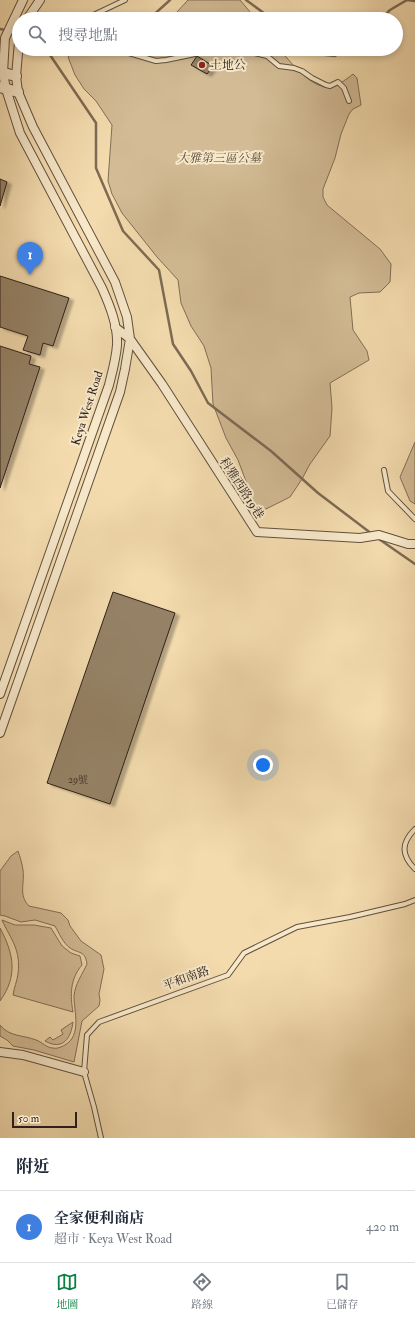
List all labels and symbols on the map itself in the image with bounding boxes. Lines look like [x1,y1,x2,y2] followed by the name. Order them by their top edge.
[210,58,246,73] place label: 土地公
[197,60,207,70] marker: 土地公
[177,151,263,166] park label: 大雅第三區公墓
[17,242,43,275] pin: 1
[68,369,107,447] street label: Keya West Road
[216,455,267,522] street label: 科雅西路19巷
[253,755,273,775] your location
[68,774,88,786] house number: 29號
[161,963,211,994] street label: 平和南路
[12,1110,77,1129] scale bar

